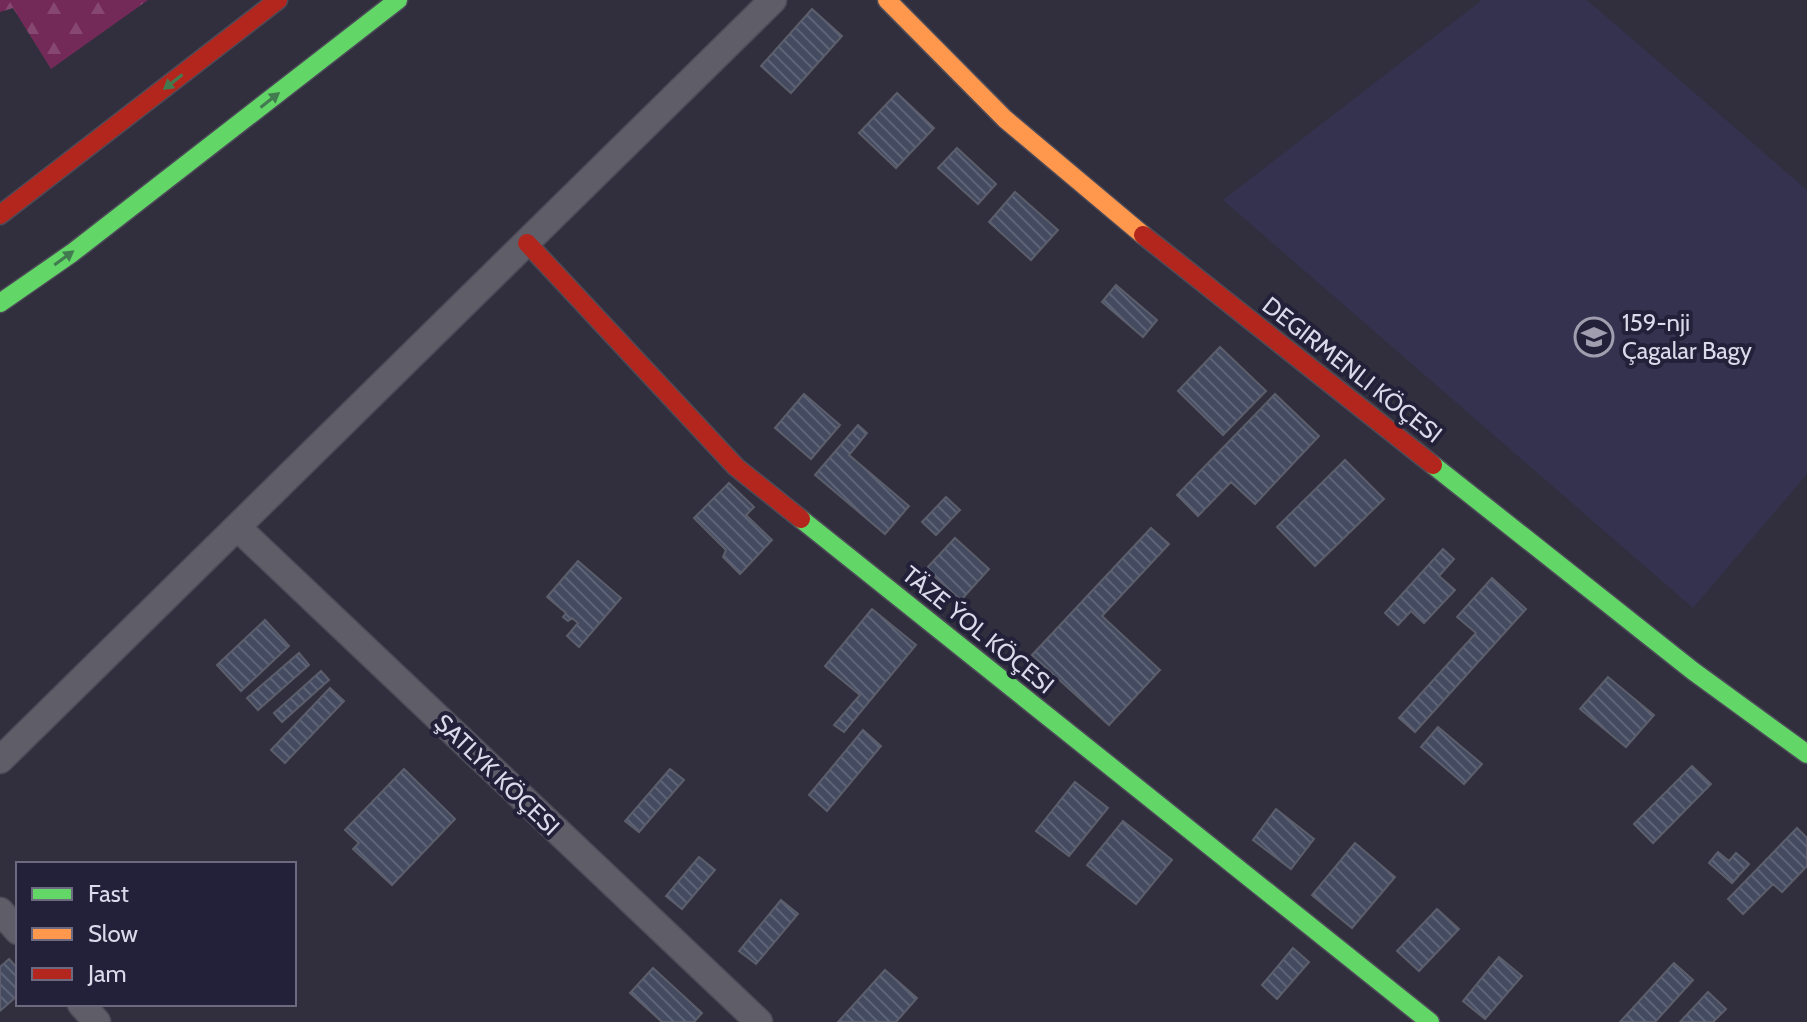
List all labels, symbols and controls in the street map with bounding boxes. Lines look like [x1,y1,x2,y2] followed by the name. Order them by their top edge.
[163,74,183,90] one-way arrow
[260,92,280,108] one-way arrow
[53,251,74,266] one-way arrow
[1257,290,1448,449] street label: DEGIRMENLI KÖÇESI
[1622,308,1752,365] place label: 159-nji Çagalar Bagy
[1573,316,1615,358] school or university icon: 159-nji Çagalar Bagy
[897,560,1060,700] street label: TÄZE ÝOL KÖÇESI
[429,708,566,841] street label: ŞATLYK KÖÇESI
[16,862,296,1006] legend
[88,879,129,908] text: Fast
[88,919,138,948] text: Slow
[87,959,126,988] text: Jam

